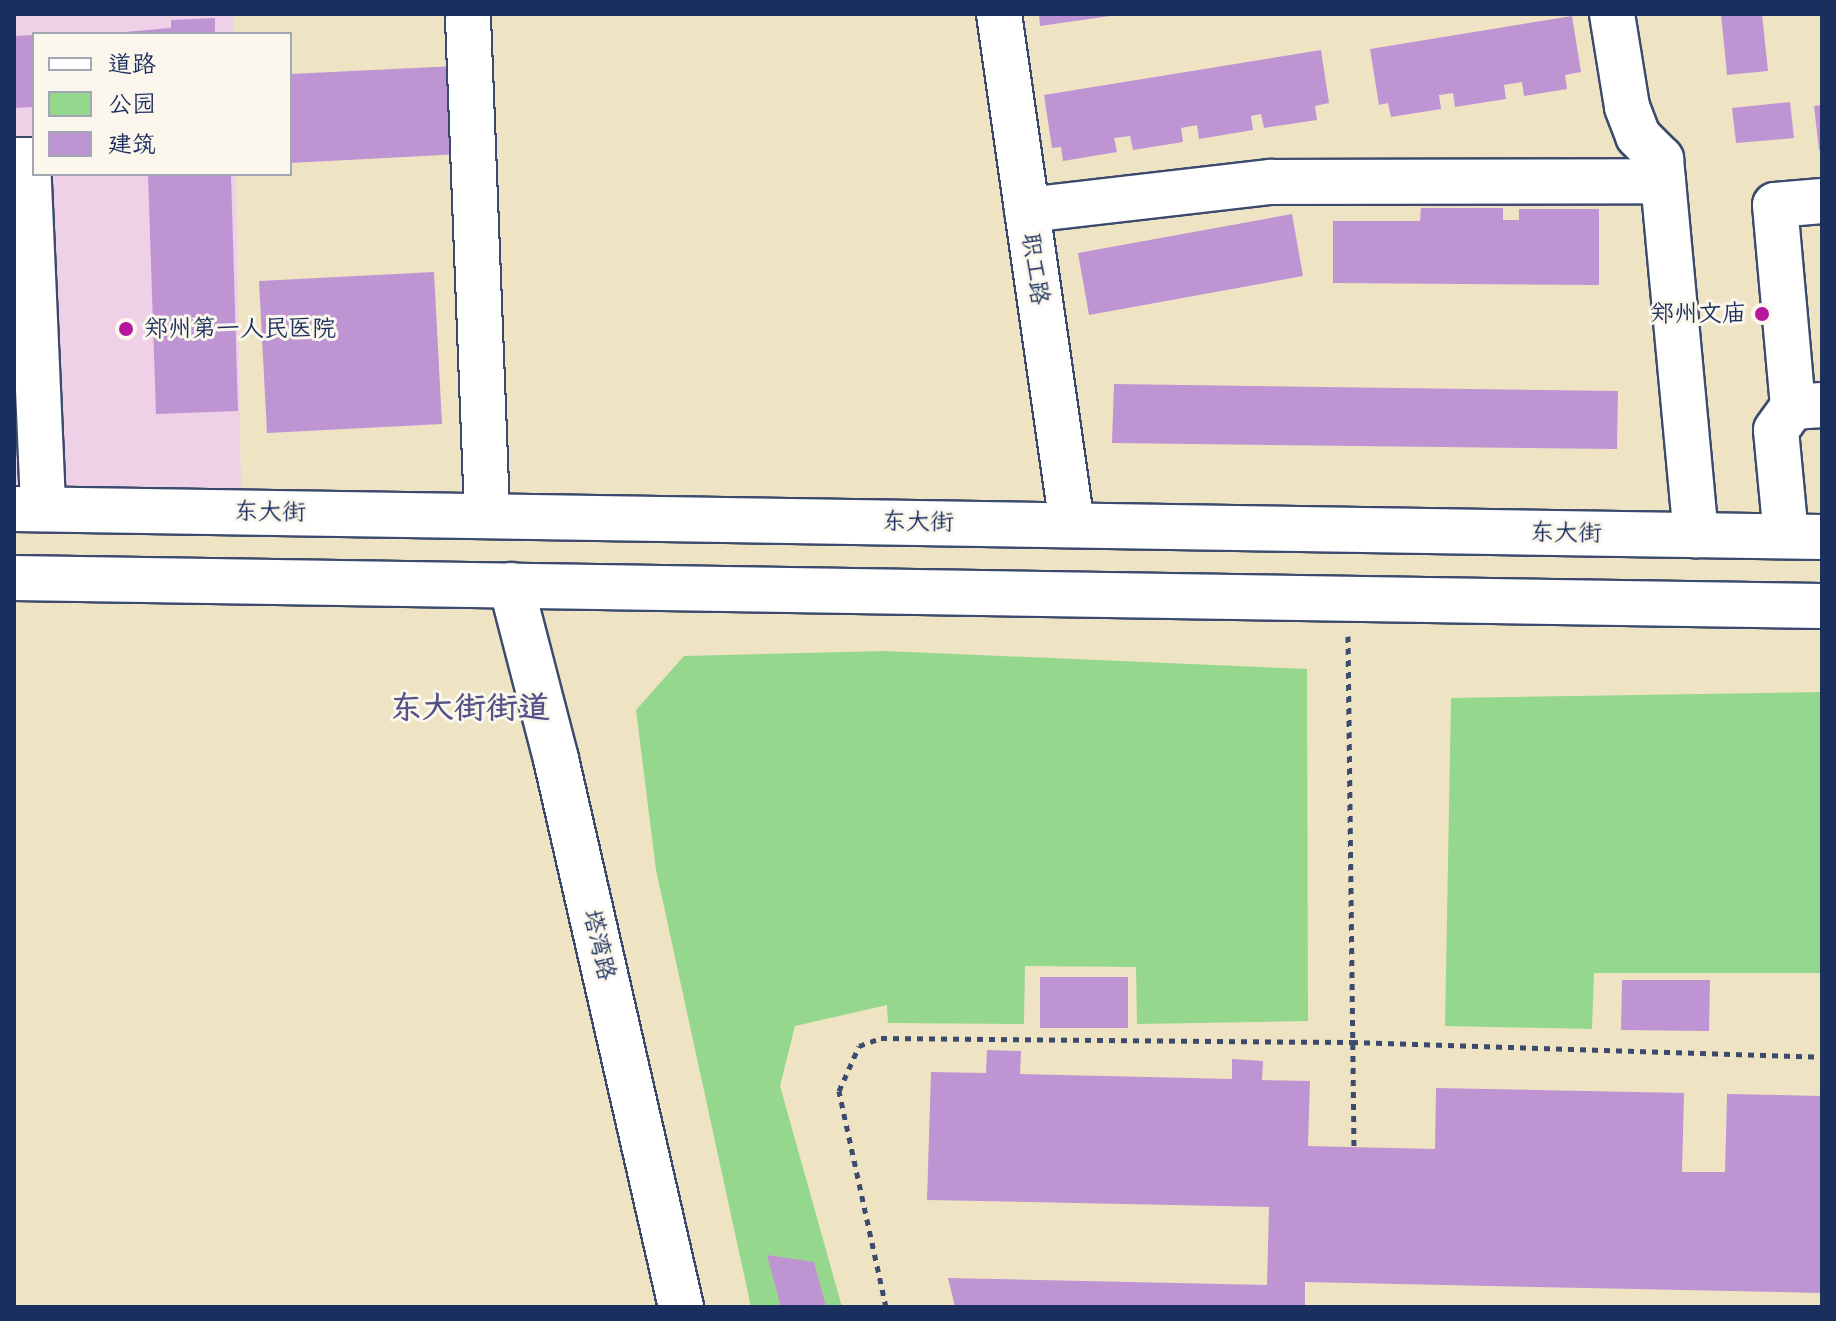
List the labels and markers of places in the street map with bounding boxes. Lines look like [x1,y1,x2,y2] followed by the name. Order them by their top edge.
[1650,300,1746,328] place label: 郑州文庙
[1753,305,1771,323] marker: 郑州文庙
[144,315,336,343] place label: 郑州第一人民医院
[115,318,137,340] marker: 郑州第一人民医院

